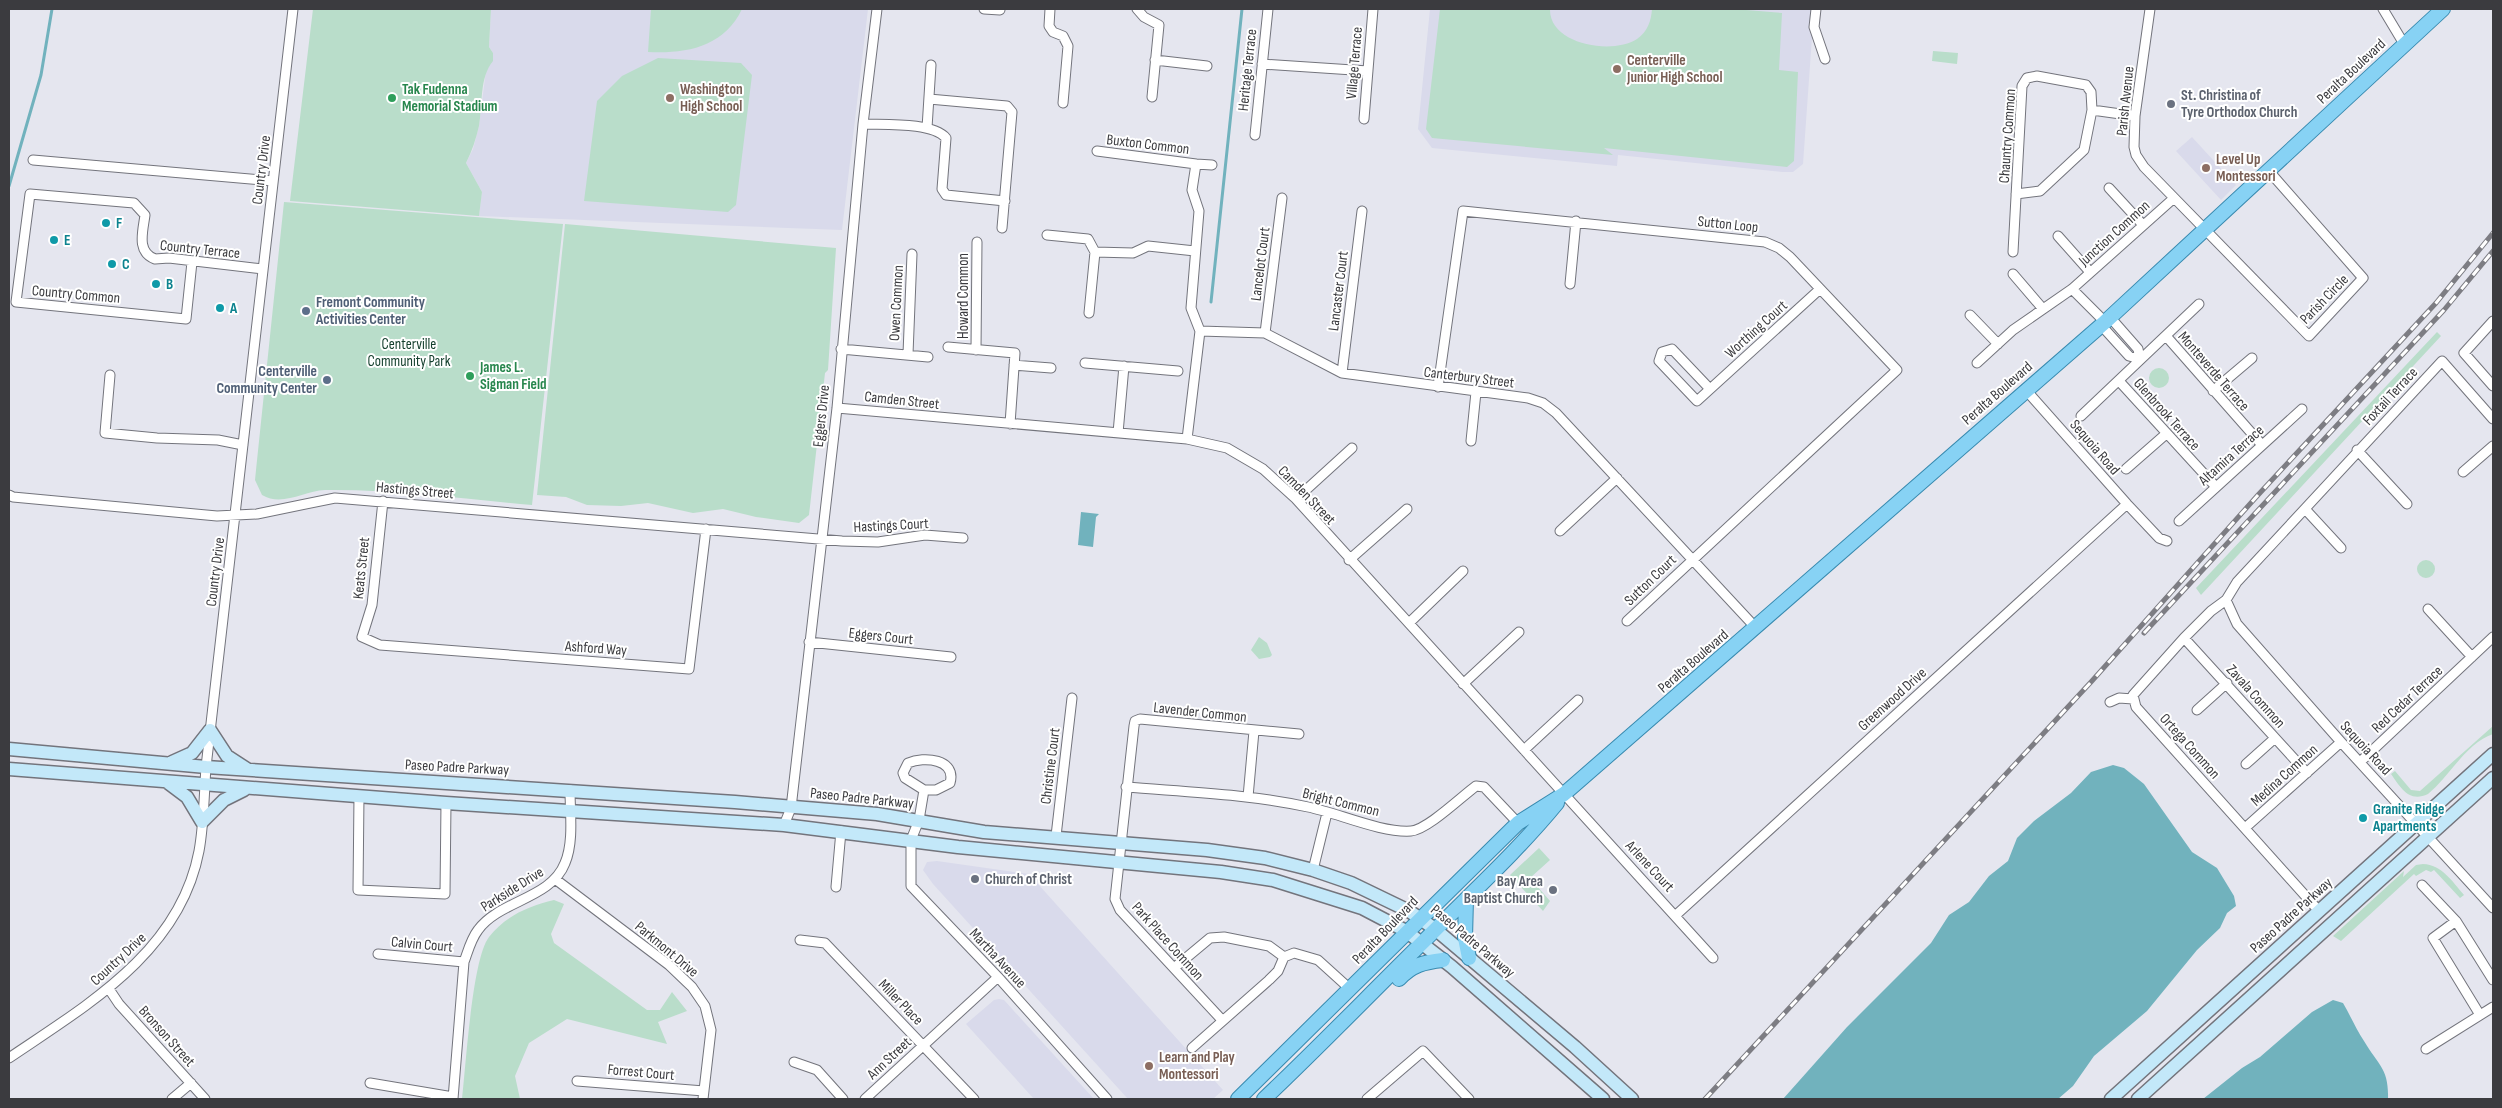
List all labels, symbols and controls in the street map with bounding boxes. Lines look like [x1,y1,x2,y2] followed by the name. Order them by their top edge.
[1342,26,1367,100] street label: Village Terrace
[1234,28,1261,112] street label: Heritage Terrace
[2313,35,2390,108] street label: Peralta Boulevard
[1626,51,1722,87] place label: Centerville Junior High School
[1611,63,1623,75] marker: Centerville Junior High School
[2112,65,2139,137] street label: Parish Avenue
[402,80,498,116] place label: Tak Fudenna Memorial Stadium
[680,80,743,116] place label: Washington High School
[2181,86,2297,122] place label: St. Christina of Tyre Orthodox Church
[1995,88,2020,184] street label: Chauntry Common
[386,92,398,104] marker: Tak Fudenna Memorial Stadium
[664,92,676,104] marker: Washington High School
[2165,98,2177,110] marker: St. Christina of Tyre Orthodox Church
[1105,130,1190,159] street label: Buxton Common
[248,134,275,206] street label: Country Drive
[2216,150,2276,186] place label: Level Up Montessori
[2200,162,2212,174] marker: Level Up Montessori
[2074,196,2154,271] street label: Junction Common
[1697,212,1759,237] street label: Sutton Loop
[116,214,122,233] place label: F
[100,217,112,229] marker: F
[1247,226,1275,302] street label: Lancelot Court
[64,231,71,250] place label: E
[48,234,60,246] marker: E
[159,236,241,263] street label: Country Terrace
[1324,249,1353,332] street label: Lancaster Court
[954,253,973,339] street label: Howard Common
[122,255,130,274] place label: C
[106,258,118,270] marker: C
[885,265,908,341] street label: Owen Common
[2296,270,2353,328] street label: Parish Circle
[166,275,173,294] place label: B
[150,278,162,290] marker: B
[31,281,121,308] street label: Country Common
[315,293,426,329] place label: Fremont Community Activities Center
[1721,296,1792,362] street label: Worthing Court
[229,299,238,318] place label: A
[214,302,226,314] marker: A
[300,305,312,317] marker: Fremont Community Activities Center
[2174,327,2254,415] street label: Monteverde Terrace
[368,335,451,371] park label: Centerville Community Park
[479,358,547,394] place label: James L. Sigman Field
[1958,358,2036,429] street label: Peralta Boulevard
[216,362,317,398] place label: Centerville Community Center
[1423,363,1516,393] street label: Canterbury Street
[2359,363,2422,429] street label: Foxtail Terrace
[464,370,476,382] marker: James L. Sigman Field
[321,374,333,386] marker: Centerville Community Center
[2129,374,2204,454] street label: Glenbrook Terrace
[809,384,834,448] street label: Eggers Drive
[864,387,941,414] street label: Camden Street
[2065,416,2124,479] street label: Sequoia Road
[2194,421,2268,490] street label: Altamira Terrace
[1274,462,1340,529] street label: Camden Street
[375,478,455,503] street label: Hastings Street
[853,514,929,537] street label: Hastings Court
[202,536,229,608] street label: Country Drive
[349,536,374,600] street label: Keats Street
[1620,551,1681,610] street label: Sutton Court
[848,624,915,649] street label: Eggers Court
[1654,626,1732,697] street label: Peralta Boulevard
[563,637,628,660] street label: Ashford Way
[2222,661,2289,732] street label: Zavala Common
[2368,662,2447,737] street label: Red Cedar Terrace
[1854,664,1931,735] street label: Greenwood Drive
[1152,698,1247,727] street label: Lavender Common
[2155,710,2224,783] street label: Ortega Common
[2336,717,2395,779] street label: Sequoia Road
[1036,726,1065,805] street label: Christine Court
[2247,740,2322,810] street label: Medina Common
[404,755,510,780] street label: Paseo Padre Parkway
[809,784,915,813] street label: Paseo Padre Parkway
[1300,784,1381,821] street label: Bright Common
[2372,800,2444,836] place label: Granite Ridge Apartments
[2357,812,2369,824] marker: Granite Ridge Apartments
[1620,836,1678,896] street label: Arlene Court
[477,863,547,916] street label: Parkside Drive
[985,870,1072,889] place label: Church of Christ
[1464,872,1543,908] place label: Bay Area Baptist Church
[969,873,981,885] marker: Church of Christ
[2246,873,2337,957] street label: Paseo Padre Parkway
[1547,884,1559,896] marker: Bay Area Baptist Church
[1348,892,1422,968] street label: Peralta Boulevard
[1127,898,1208,984] street label: Park Place Common
[1427,901,1519,982] street label: Paseo Padre Parkway
[631,917,702,982] street label: Parkmont Drive
[965,924,1030,992] street label: Martha Avenue
[86,929,150,990] street label: Country Drive
[390,932,454,957] street label: Calvin Court
[874,975,927,1029] street label: Miller Place
[134,1002,199,1071] street label: Bronson Street
[863,1033,916,1084] street label: Ann Street
[1159,1048,1236,1084] place label: Learn and Play Montessori
[607,1060,676,1085] street label: Forrest Court
[1143,1060,1155,1072] marker: Learn and Play Montessori

